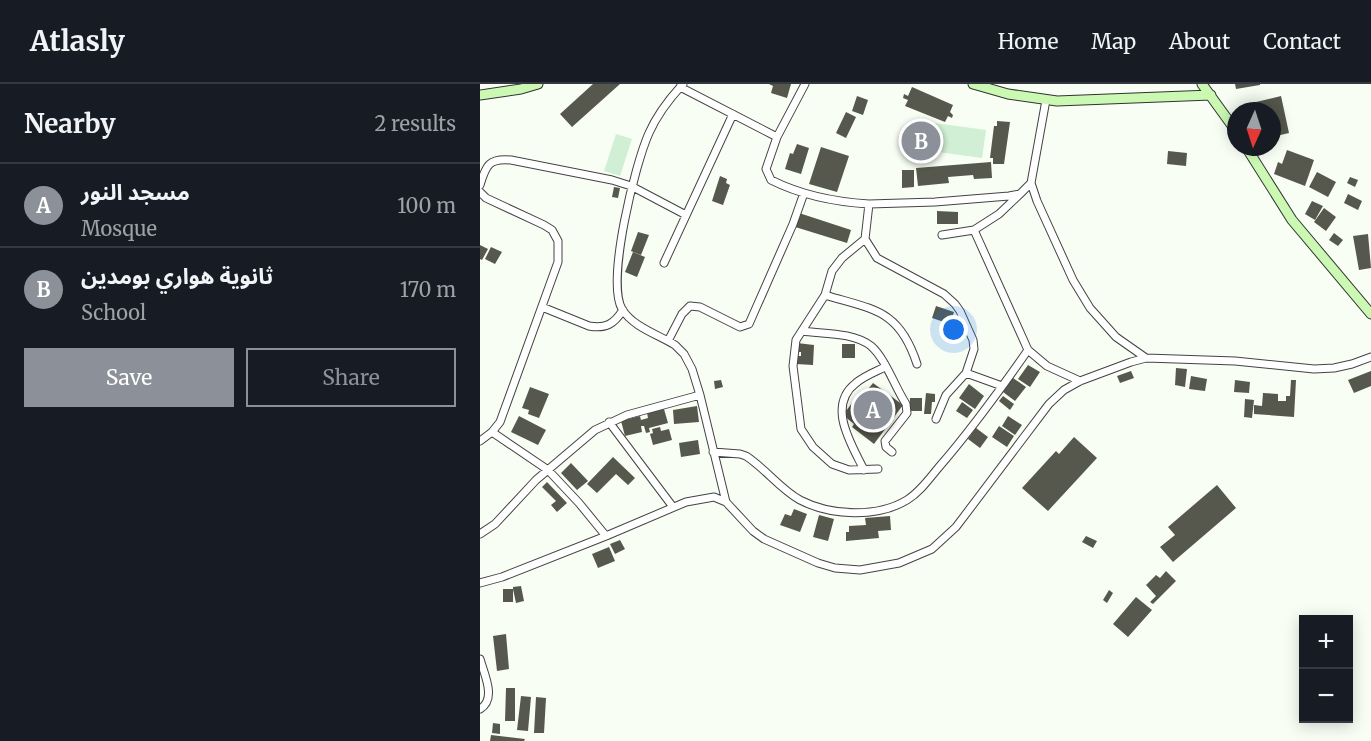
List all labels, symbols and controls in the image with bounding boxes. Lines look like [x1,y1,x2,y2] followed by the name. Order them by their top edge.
[30,23,125,59] text: Atlasly
[998,28,1058,55] text: Home
[1091,28,1136,55] text: Map
[1169,28,1230,55] text: About
[1263,28,1341,55] text: Contact
[1227,102,1281,156] north arrow
[24,107,116,140] text: Nearby
[374,111,456,136] text: 2 results
[902,118,940,164] pin: B
[81,178,190,206] text: مسجد النور
[36,193,51,218] text: A
[397,193,456,218] text: 100 m
[81,216,157,241] text: Mosque
[81,262,273,290] text: ثانوية هواري بومدين
[37,277,50,302] text: B
[400,277,456,302] text: 170 m
[81,300,146,325] text: School
[939,315,968,344] your location
[24,348,234,407] button: Save
[246,348,456,407] button: Share
[854,388,892,432] pin: A
[1299,615,1353,723] map controls
[1299,615,1353,669] button: +
[1299,669,1353,723] button: −

